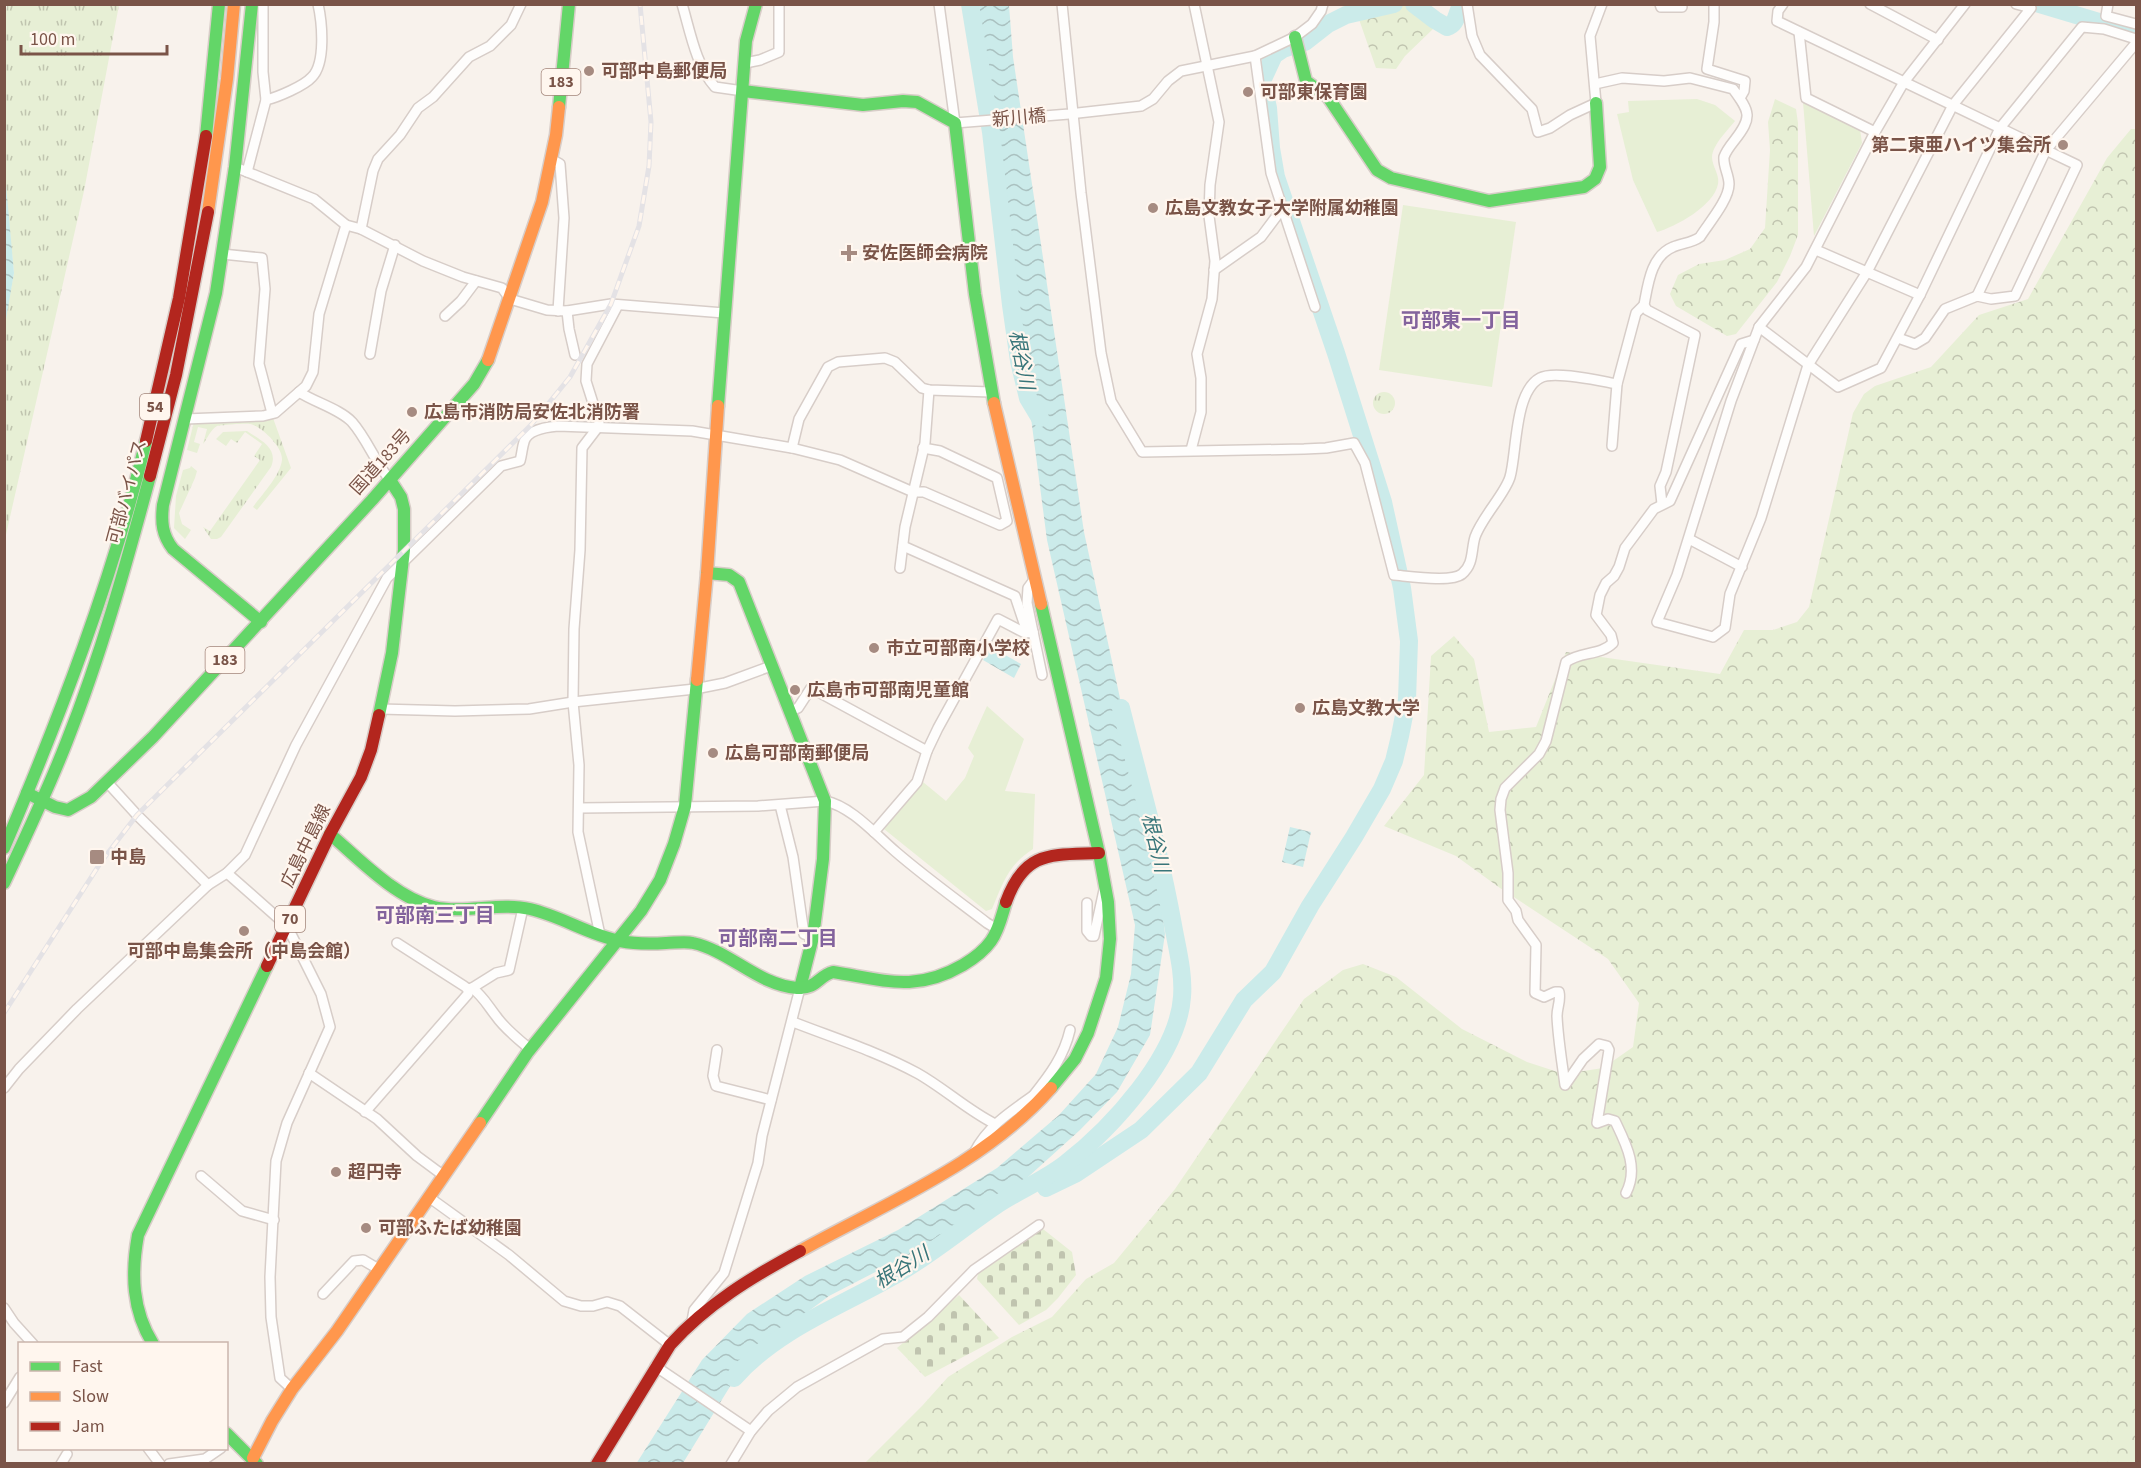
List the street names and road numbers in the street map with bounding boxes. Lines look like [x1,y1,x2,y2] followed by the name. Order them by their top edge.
[542,69,580,95] road number: 183
[991,103,1047,133] street label: 新川橋
[140,394,170,420] road number: 54
[345,424,417,500] street label: 国道183号
[101,437,153,547] street label: 可部バイパス
[206,647,244,673] road number: 183
[275,800,337,892] street label: 広島中島線
[275,906,305,932] road number: 70

